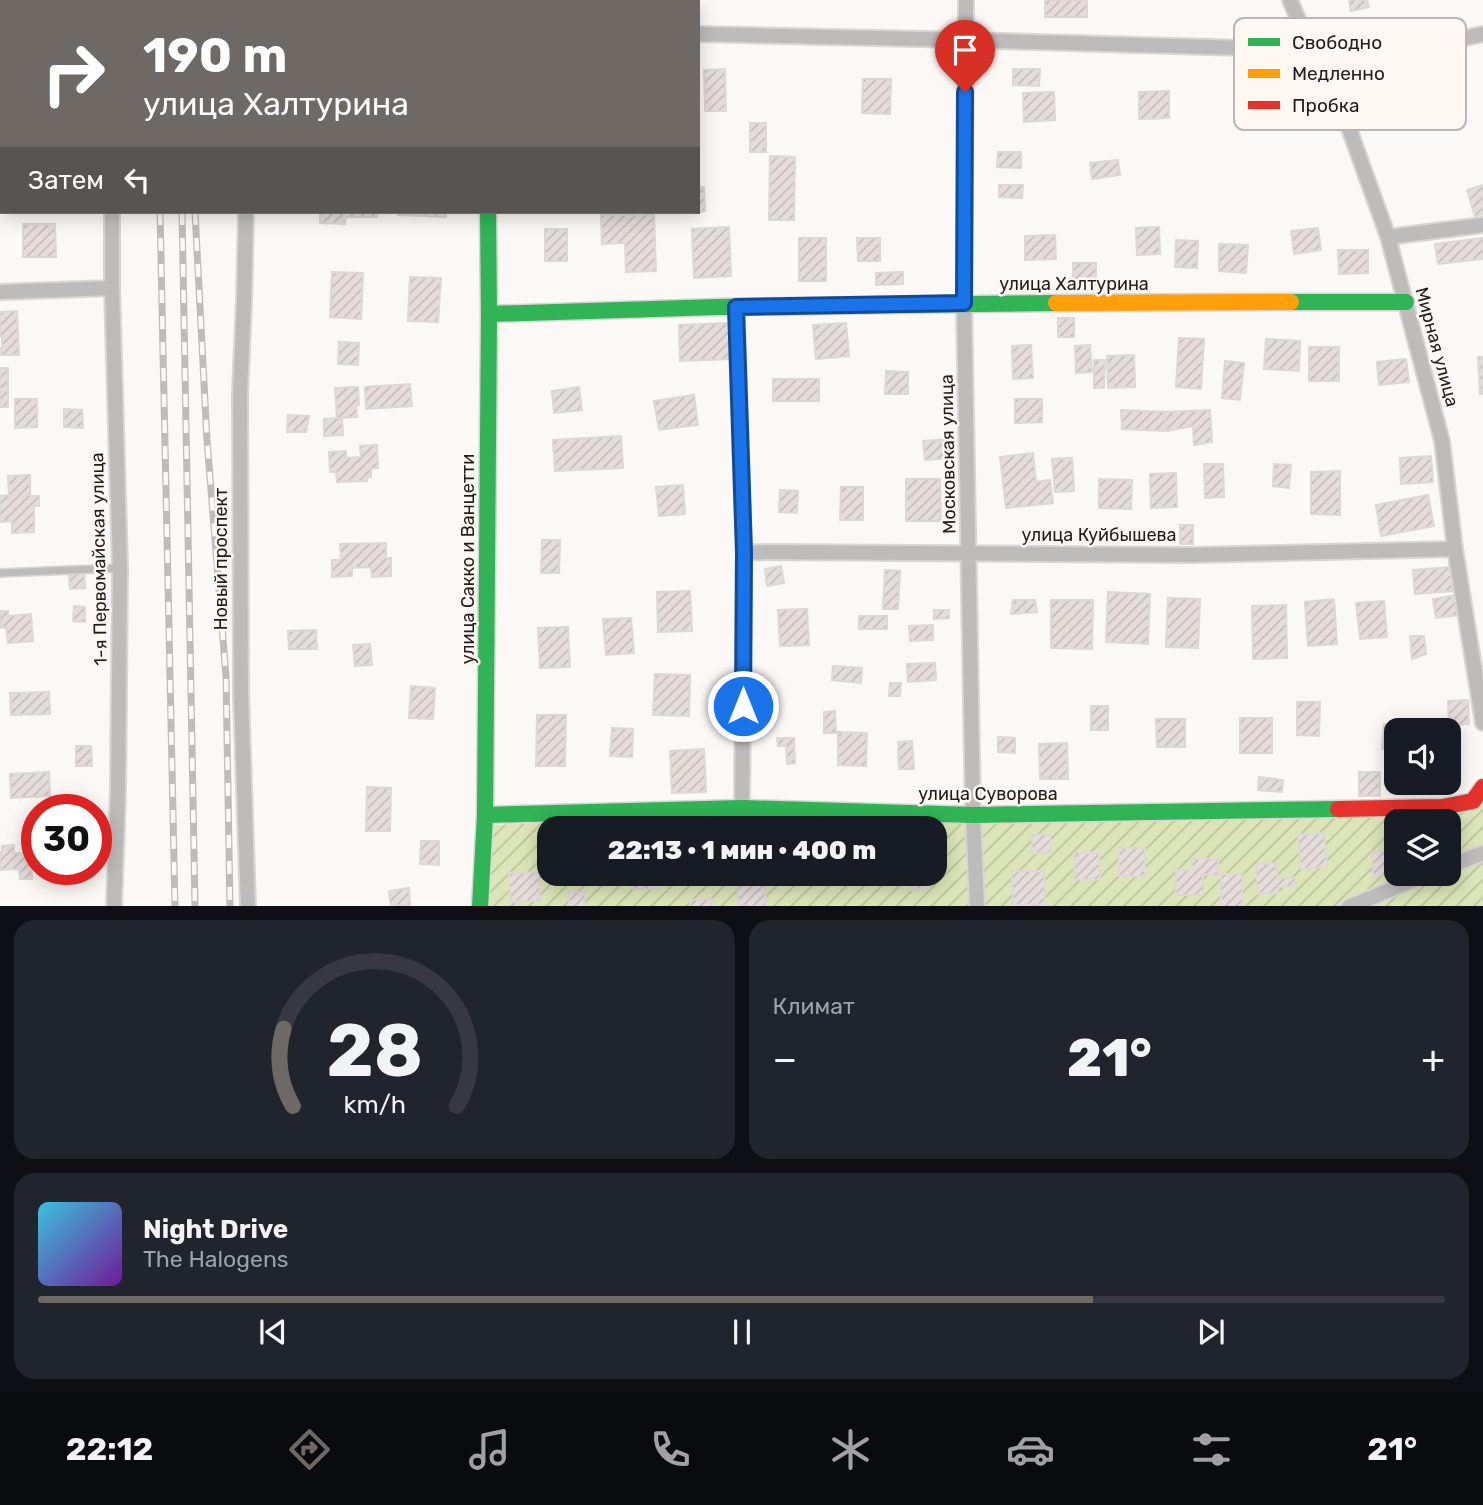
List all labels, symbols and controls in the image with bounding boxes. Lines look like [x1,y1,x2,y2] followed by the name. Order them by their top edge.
[1234,18,1466,130] legend
[935,20,995,92] pin
[143,26,287,84] text: 190 m
[28,28,119,119] icon: right
[946,31,984,69] icon: arrive
[1292,31,1382,54] text: Свободно
[1292,62,1385,85] text: Медленно
[143,85,409,123] text: улица Халтурина
[1292,94,1360,117] text: Пробка
[118,161,156,199] icon: left
[28,165,104,196] text: Затем
[999,273,1149,295] street label: улица Халтурина
[1410,285,1464,409] street label: Мирная улица
[936,374,960,534] street label: Московская улица
[86,452,112,666] street label: 1-я Первомайская улица
[457,454,479,664] street label: улица Сакко и Ванцетти
[210,488,232,630] street label: Новый проспект
[1021,524,1177,546] street label: улица Куйбышева
[706,669,780,743] position arrow
[1384,718,1461,886] map controls
[1384,718,1461,795] button: sound
[918,783,1058,805] street label: улица Суворова
[21,794,112,885] speed limit sign: 30
[1384,809,1461,886] button: layers
[608,835,876,866] text: 22:13 · 1 мин · 400 m
[773,992,855,1020] text: Климат
[326,1008,423,1094] text: 28
[1067,1027,1151,1089] text: 21°
[773,1036,797,1082] text: −
[1421,1036,1445,1082] text: +
[343,1089,405,1118] text: km/h
[143,1214,288,1245] text: Night Drive
[143,1245,289,1273] text: The Halogens
[254,1313,292,1351] icon: previous
[723,1313,761,1351] icon: pause
[1192,1313,1230,1351] icon: next
[285,1425,334,1474] icon: directions
[465,1425,514,1474] icon: music
[646,1425,695,1474] icon: phone
[826,1425,875,1474] icon: climate
[1006,1425,1055,1474] icon: car
[1187,1425,1236,1474] icon: filters
[66,1430,153,1468] text: 22:12
[1367,1430,1417,1468] text: 21°

